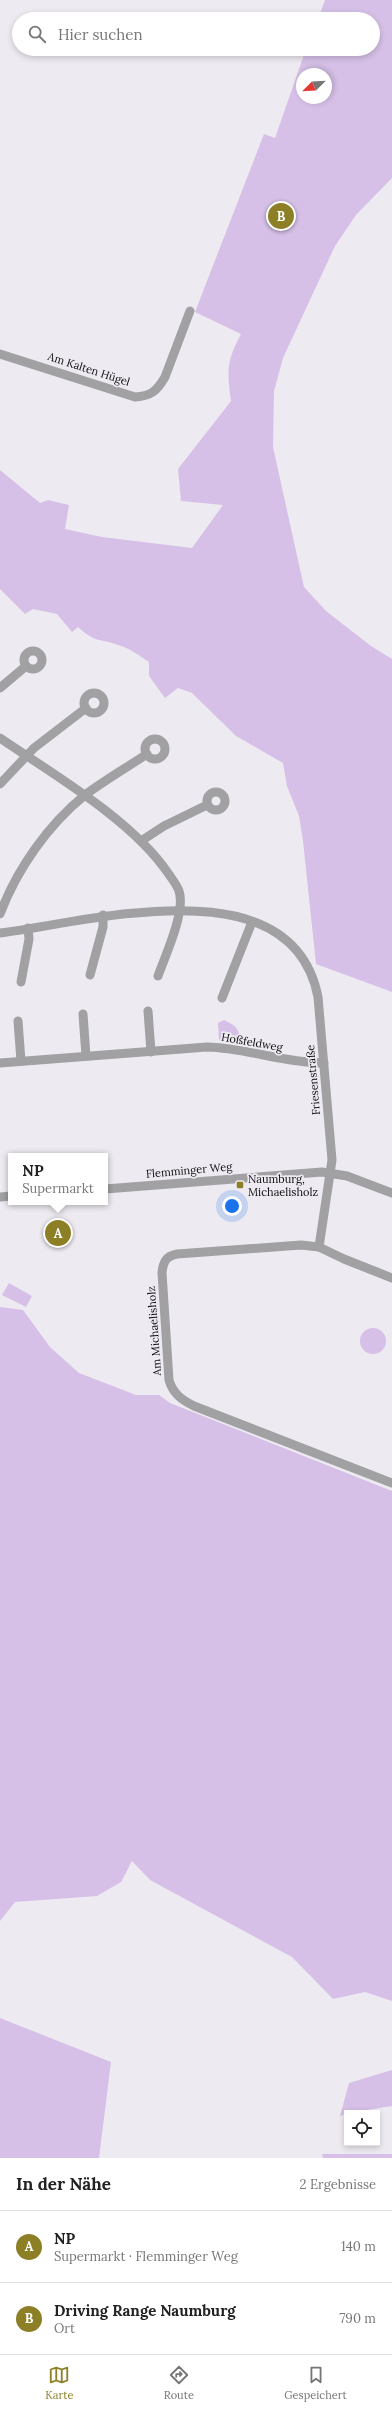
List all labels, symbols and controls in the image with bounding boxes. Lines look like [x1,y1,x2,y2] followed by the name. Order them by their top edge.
[12,12,380,56] search box
[26,23,48,45] icon: search
[58,25,142,44] text: Hier suchen
[296,68,332,104] north arrow
[268,201,294,231] pin: B
[45,349,132,389] street label: Am Kalten Hügel
[220,1030,285,1054] street label: Hoßfeldweg
[303,1044,323,1116] street label: Friesenstraße
[8,1153,108,1205] popup
[145,1159,234,1181] street label: Flemminger Weg
[22,1161,43,1180] text: NP
[248,1172,318,1199] place label: Naumburg, Michaelisholz
[22,1180,94,1197] text: Supermarkt
[235,1180,245,1190] marker: Naumburg, Michaelisholz
[222,1196,242,1216] your location
[45,1218,71,1248] pin: A
[144,1285,164,1377] street label: Am Michaelisholz
[344,2110,380,2146] map controls
[344,2110,380,2146] button: locate
[16,2173,111,2195] text: In der Nähe
[300,2176,376,2193] text: 2 Ergebnisse
[54,2229,75,2248] text: NP
[25,2238,33,2255] text: A
[341,2238,376,2255] text: 140 m
[54,2248,238,2265] text: Supermarkt · Flemminger Weg
[54,2301,236,2320] text: Driving Range Naumburg
[25,2310,33,2327] text: B
[339,2310,376,2327] text: 790 m
[54,2320,75,2337] text: Ort
[45,2364,73,2402] tab: Karte
[164,2364,194,2402] tab: Route
[284,2364,347,2402] tab: Gespeichert

